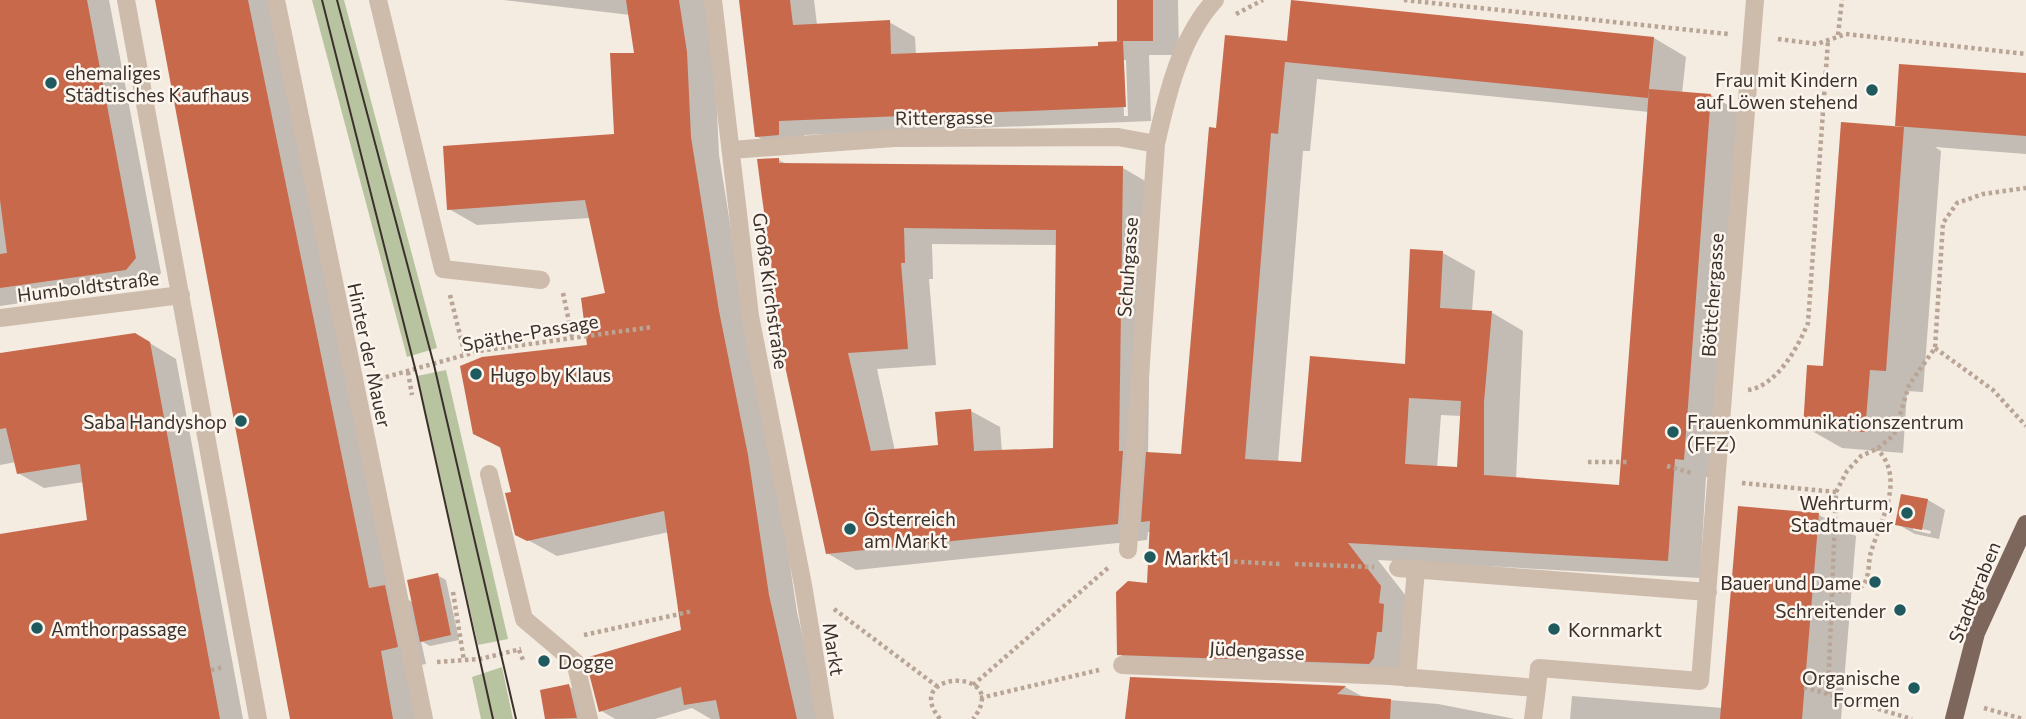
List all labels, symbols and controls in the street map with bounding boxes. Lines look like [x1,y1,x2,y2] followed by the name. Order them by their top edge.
[65,61,249,106] place label: ehemaliges Städtisches Kaufhaus
[1696,68,1858,113] place label: Frau mit Kindern auf Löwen stehend
[43,75,59,91] marker: ehemaliges Städtisches Kaufhaus
[1864,82,1880,98] marker: Frau mit Kindern auf Löwen stehend
[895,105,993,129] street label: Rittergasse
[749,211,793,371] street label: Große Kirchstraße
[1112,216,1142,318] street label: Schuhgasse
[1696,232,1728,358] street label: Böttchergasse
[16,266,160,306] street label: Humboldtstraße
[343,281,397,430] street label: Hinter der Mauer
[460,309,600,355] street label: Späthe-Passage
[490,363,611,386] place label: Hugo by Klaus
[468,366,484,382] marker: Hugo by Klaus
[83,410,227,433] place label: Saba Handyshop
[1687,410,1964,455] place label: Frauenkommunikationszentrum (FFZ)
[233,413,249,429] marker: Saba Handyshop
[1665,424,1681,440] marker: Frauenkommunikationszentrum (FFZ)
[1791,491,1893,536] place label: Wehrturm, Stadtmauer
[1899,505,1915,521] marker: Wehrturm, Stadtmauer
[864,507,956,552] place label: Österreich am Markt
[842,521,858,537] marker: Österreich am Markt
[1943,538,2005,646] street label: Stadtgraben
[1164,546,1229,569] place label: Markt 1
[1142,549,1158,565] marker: Markt 1
[1720,571,1861,594] place label: Bauer und Dame
[1867,574,1883,590] marker: Bauer und Dame
[1775,599,1886,622] place label: Schreitender
[1892,602,1908,618] marker: Schreitender
[51,617,187,640] place label: Amthorpassage
[1568,618,1662,641] place label: Kornmarkt
[29,620,45,636] marker: Amthorpassage
[818,621,850,677] street label: Markt
[1546,621,1562,637] marker: Kornmarkt
[1209,636,1305,664] street label: Jüdengasse
[558,650,614,673] place label: Dogge
[536,653,552,669] marker: Dogge
[1802,666,1900,711] place label: Organische Formen
[1906,680,1922,696] marker: Organische Formen

